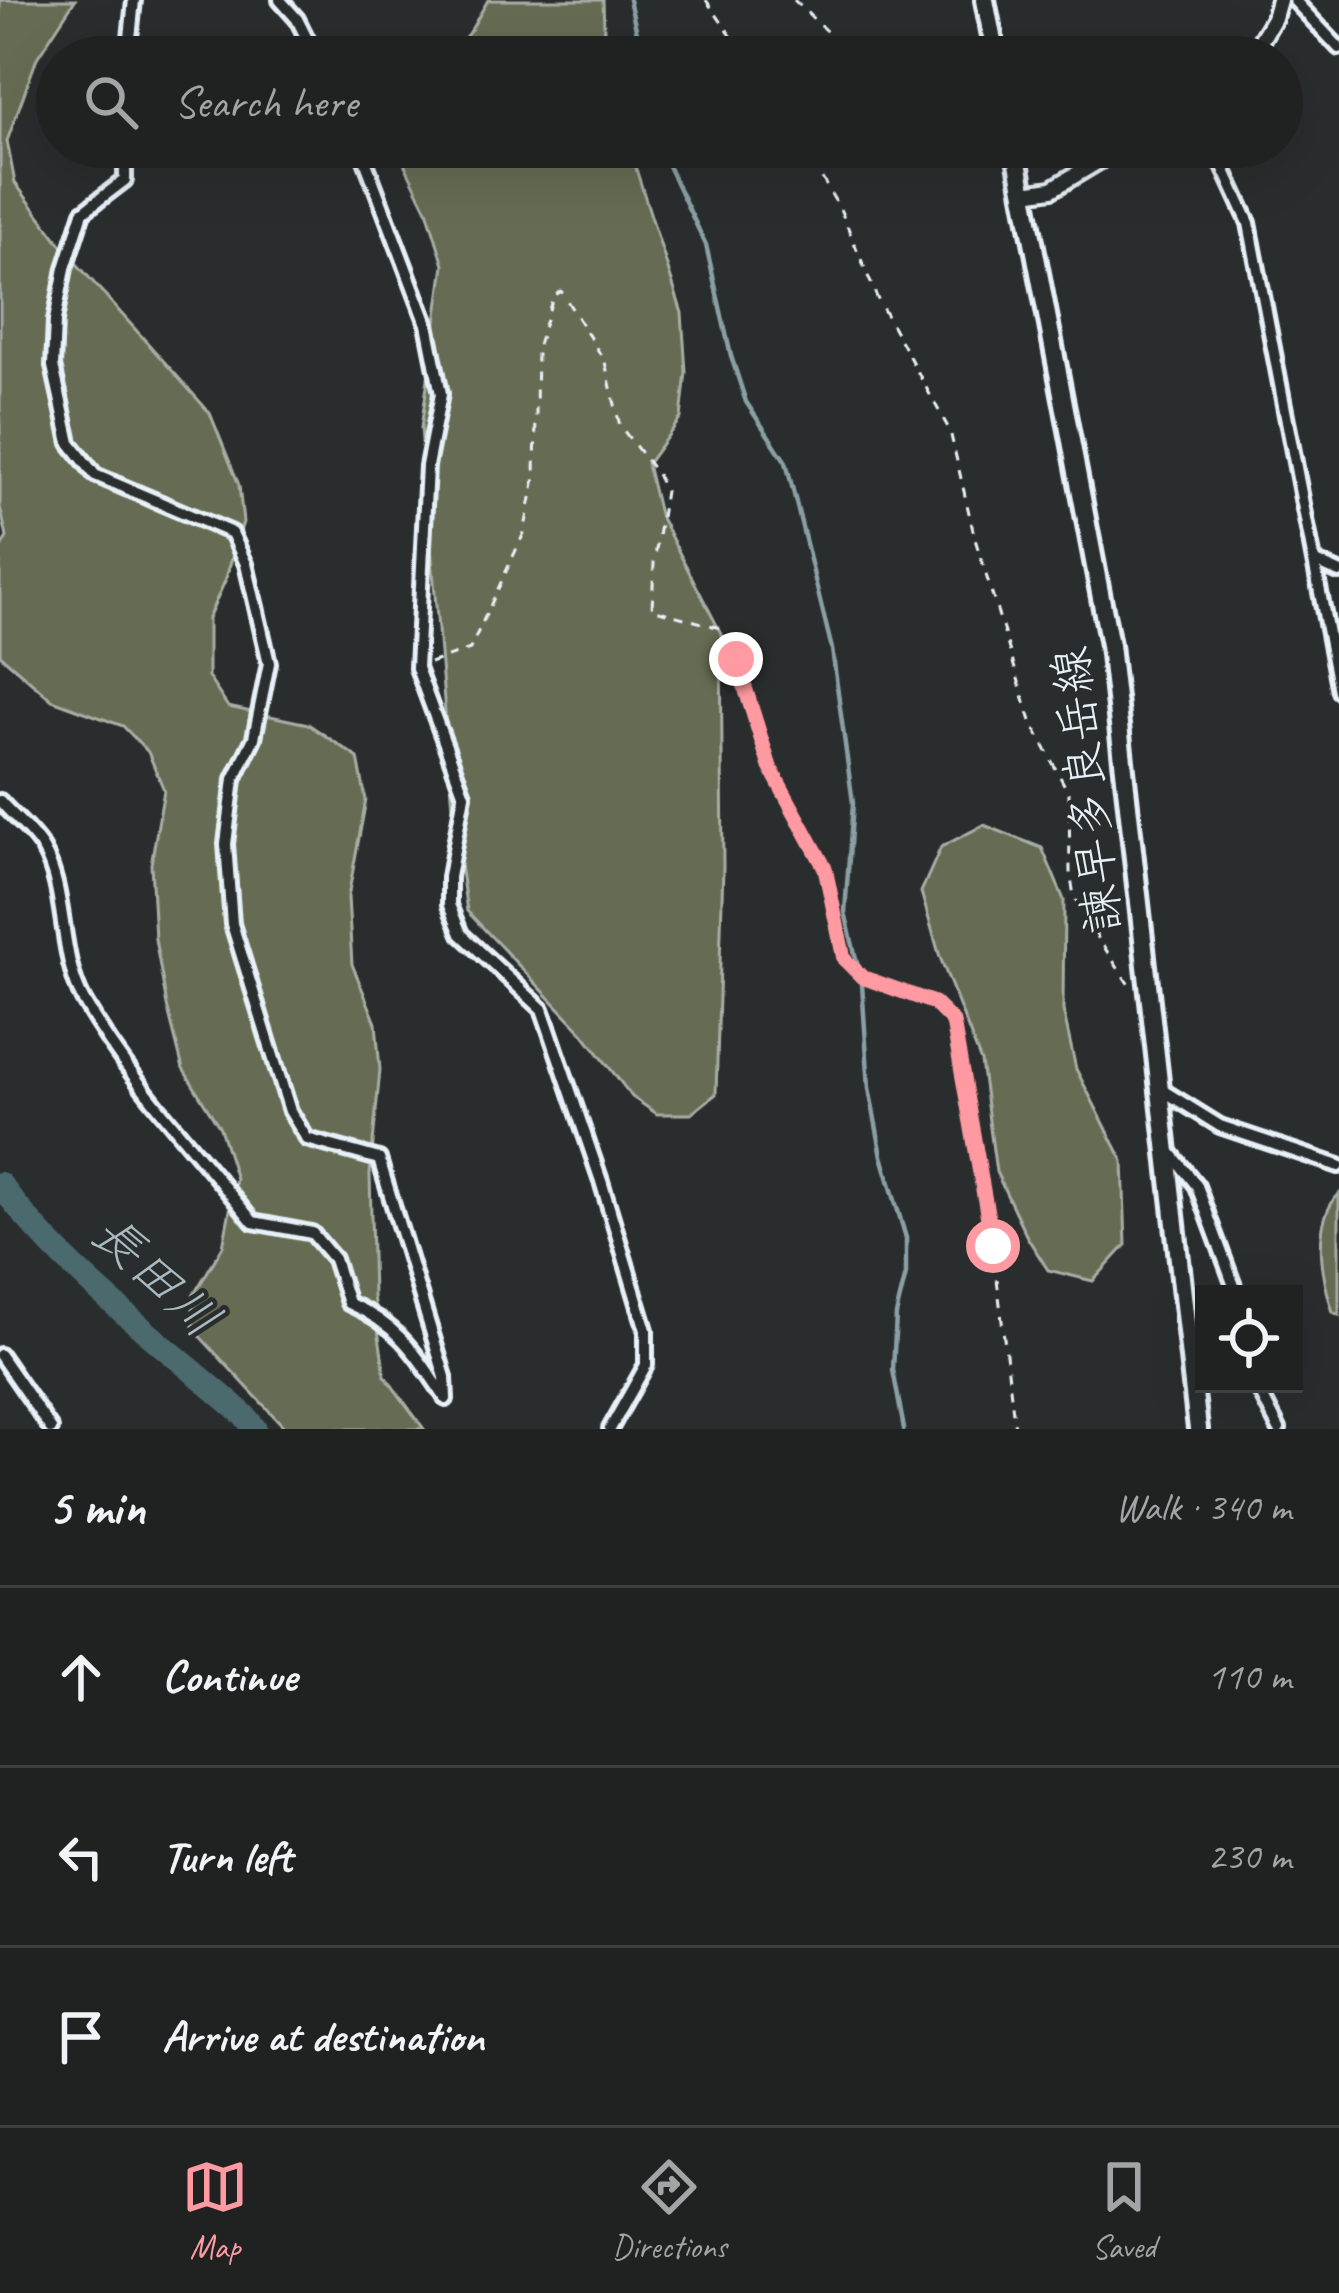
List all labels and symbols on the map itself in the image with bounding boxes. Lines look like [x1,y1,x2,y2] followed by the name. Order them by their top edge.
[709,632,763,686] route end
[1040,643,1134,937] street label: 諫早多良岳線
[78,1200,234,1352] water label: 長田川
[966,1219,1020,1273] route start

